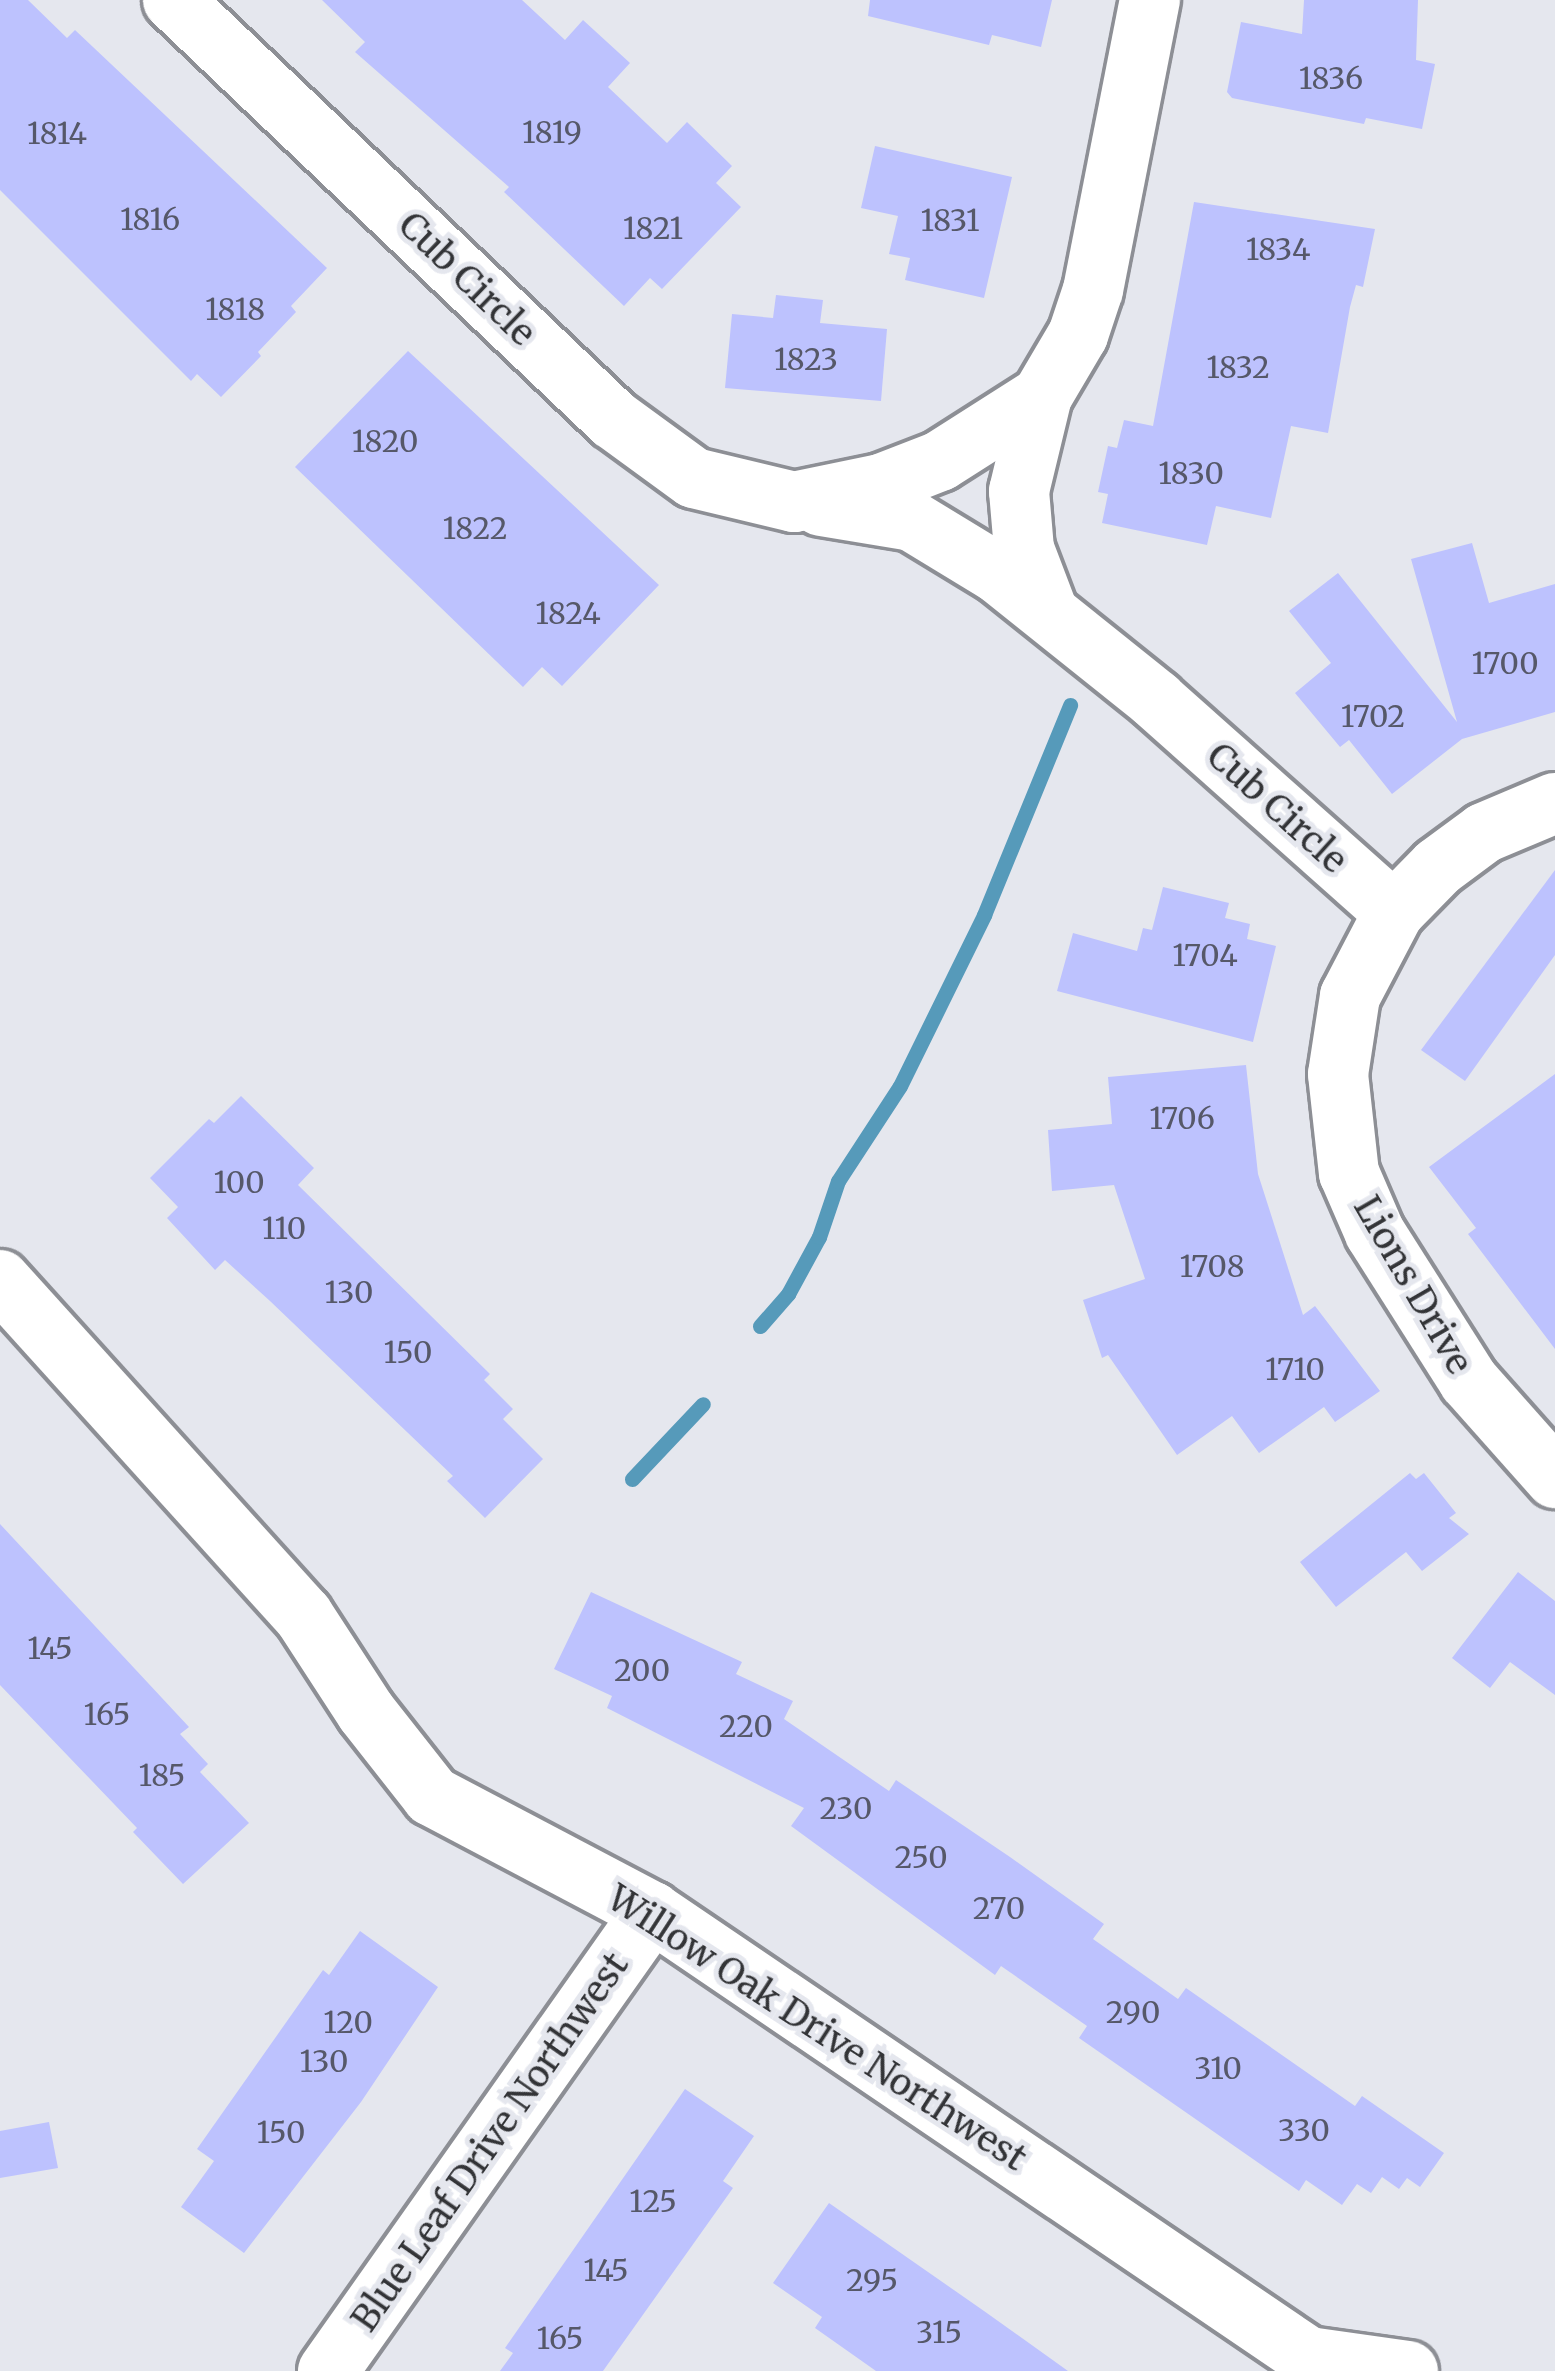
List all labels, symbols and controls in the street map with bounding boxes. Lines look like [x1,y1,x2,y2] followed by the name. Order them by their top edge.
[1299,60,1363,96] house number: 1836
[522,114,582,150] house number: 1819
[27,115,87,151] house number: 1814
[120,201,180,237] house number: 1816
[921,202,979,238] house number: 1831
[390,203,544,355] street label: Cub Circle
[623,210,683,246] house number: 1821
[1246,231,1310,267] house number: 1834
[205,291,265,327] house number: 1818
[774,341,838,377] house number: 1823
[1206,349,1270,385] house number: 1832
[352,423,418,459] house number: 1820
[1158,455,1224,491] house number: 1830
[442,510,508,546] house number: 1822
[535,595,601,631] house number: 1824
[1471,645,1539,681] house number: 1700
[1341,698,1405,734] house number: 1702
[1198,734,1356,882] street label: Cub Circle
[1172,937,1238,973] house number: 1704
[1149,1100,1215,1136] house number: 1706
[213,1164,265,1200] house number: 100
[1345,1188,1481,1382] street label: Lions Drive
[262,1210,306,1246] house number: 110
[1179,1248,1245,1284] house number: 1708
[325,1274,373,1310] house number: 130
[384,1334,432,1370] house number: 150
[1265,1351,1325,1387] house number: 1710
[27,1630,73,1666] house number: 145
[614,1652,670,1688] house number: 200
[84,1696,130,1732] house number: 165
[719,1708,773,1744] house number: 220
[139,1757,185,1793] house number: 185
[820,1790,872,1826] house number: 230
[894,1839,948,1875] house number: 250
[599,1876,1035,2180] street label: Willow Oak Drive Northwest
[973,1890,1025,1926] house number: 270
[343,1944,637,2340] street label: Blue Leaf Drive Northwest
[1106,1994,1160,2030] house number: 290
[323,2004,373,2040] house number: 120
[300,2043,348,2079] house number: 130
[1194,2050,1242,2086] house number: 310
[1278,2112,1330,2148] house number: 330
[257,2114,305,2150] house number: 150
[629,2183,677,2219] house number: 125
[583,2252,629,2288] house number: 145
[846,2262,898,2298] house number: 295
[916,2314,962,2350] house number: 315
[537,2320,583,2356] house number: 165

